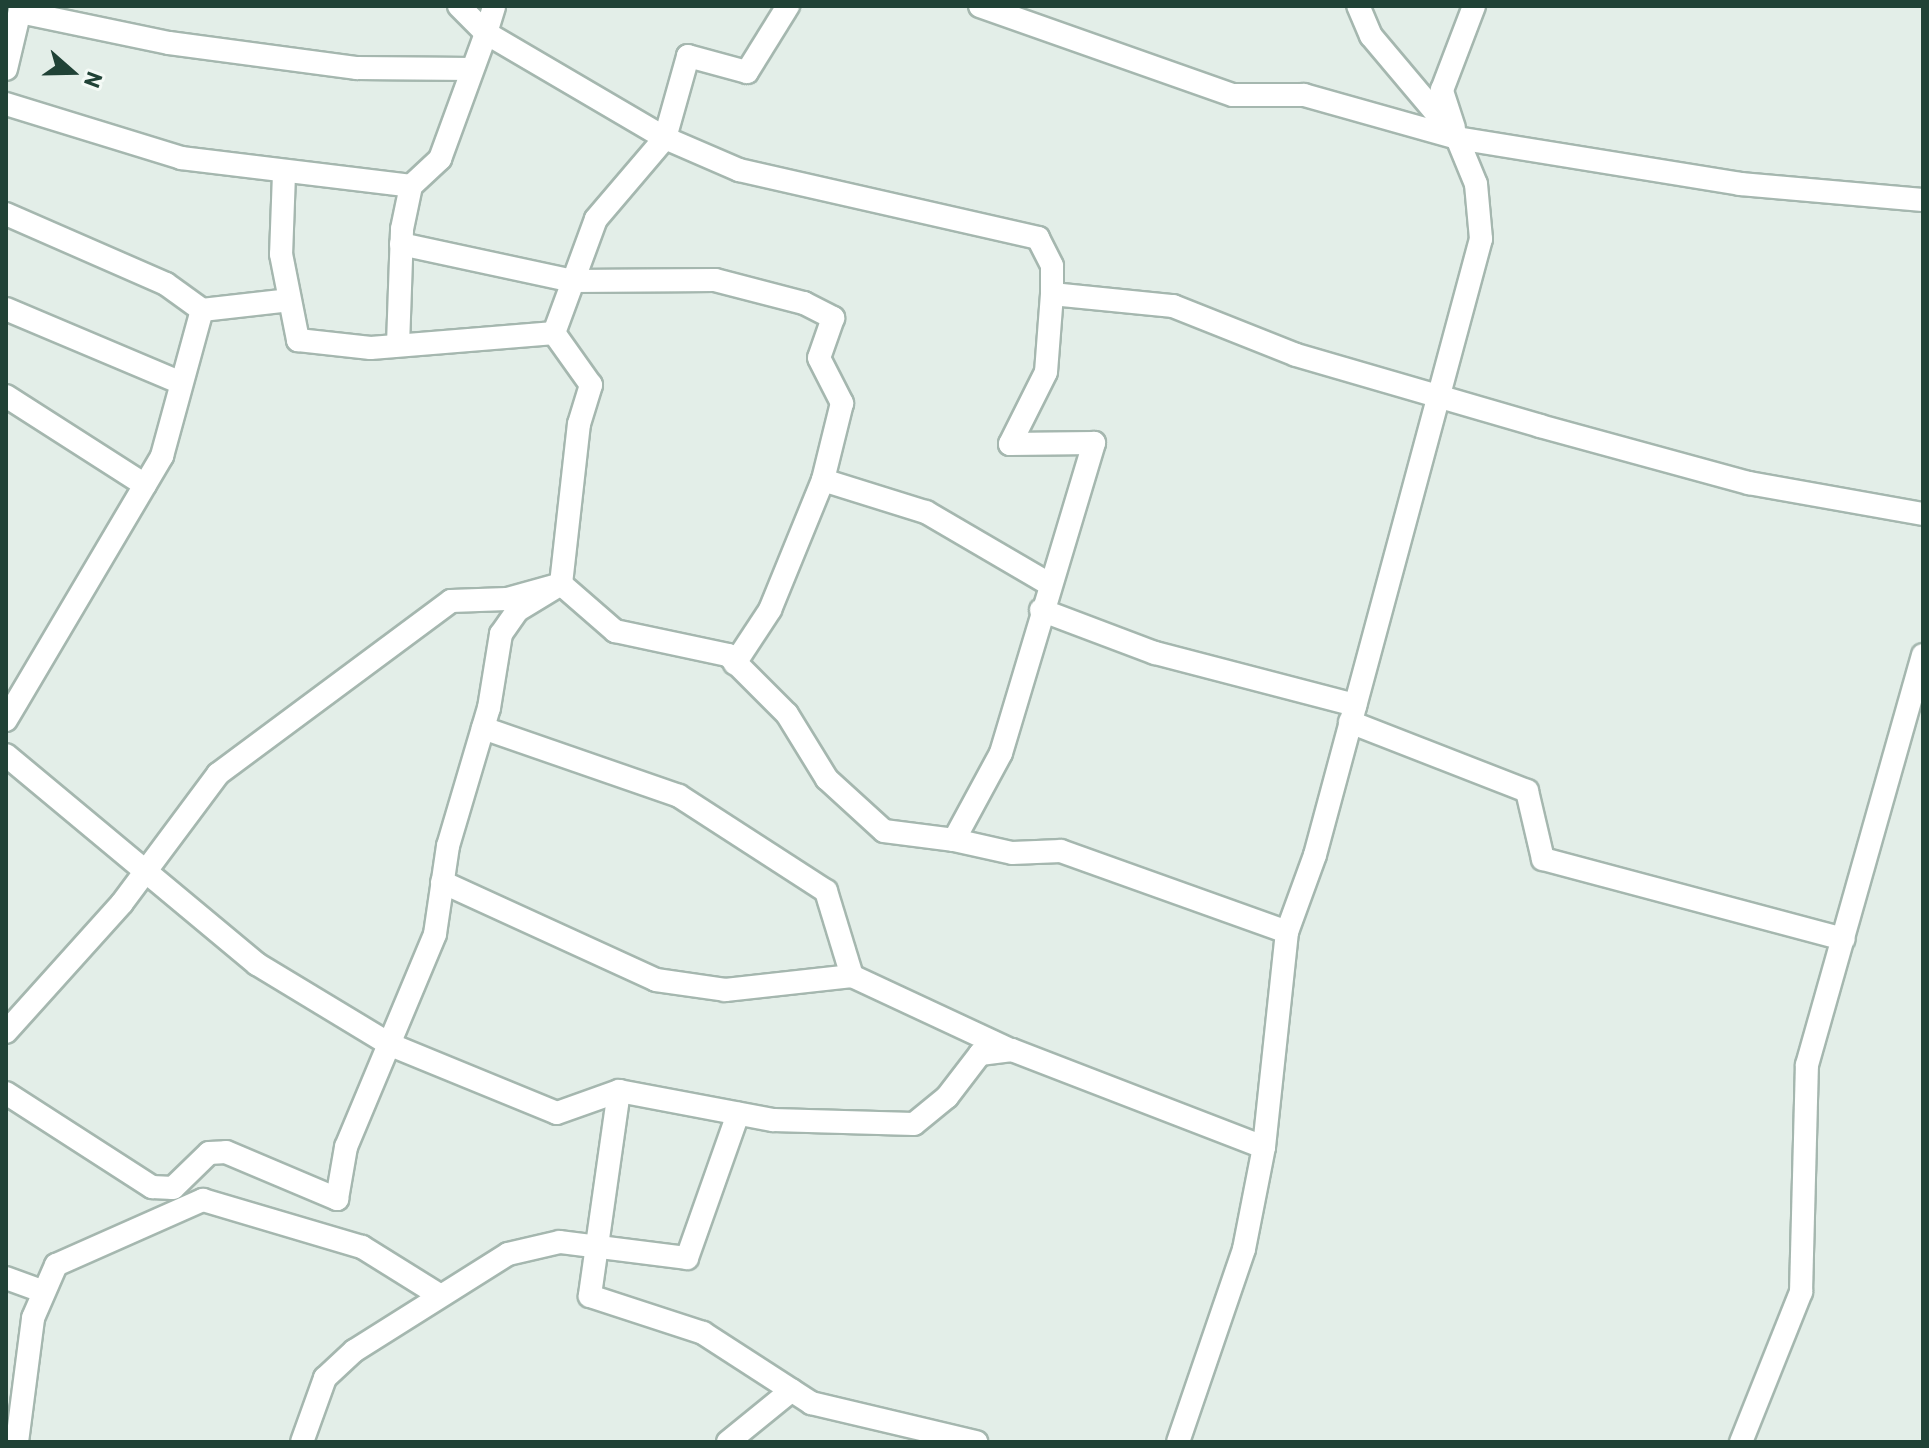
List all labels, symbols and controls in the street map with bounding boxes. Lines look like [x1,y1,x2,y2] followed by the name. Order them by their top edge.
[32,32,112,112] north arrow
[80,69,109,92] text: N

